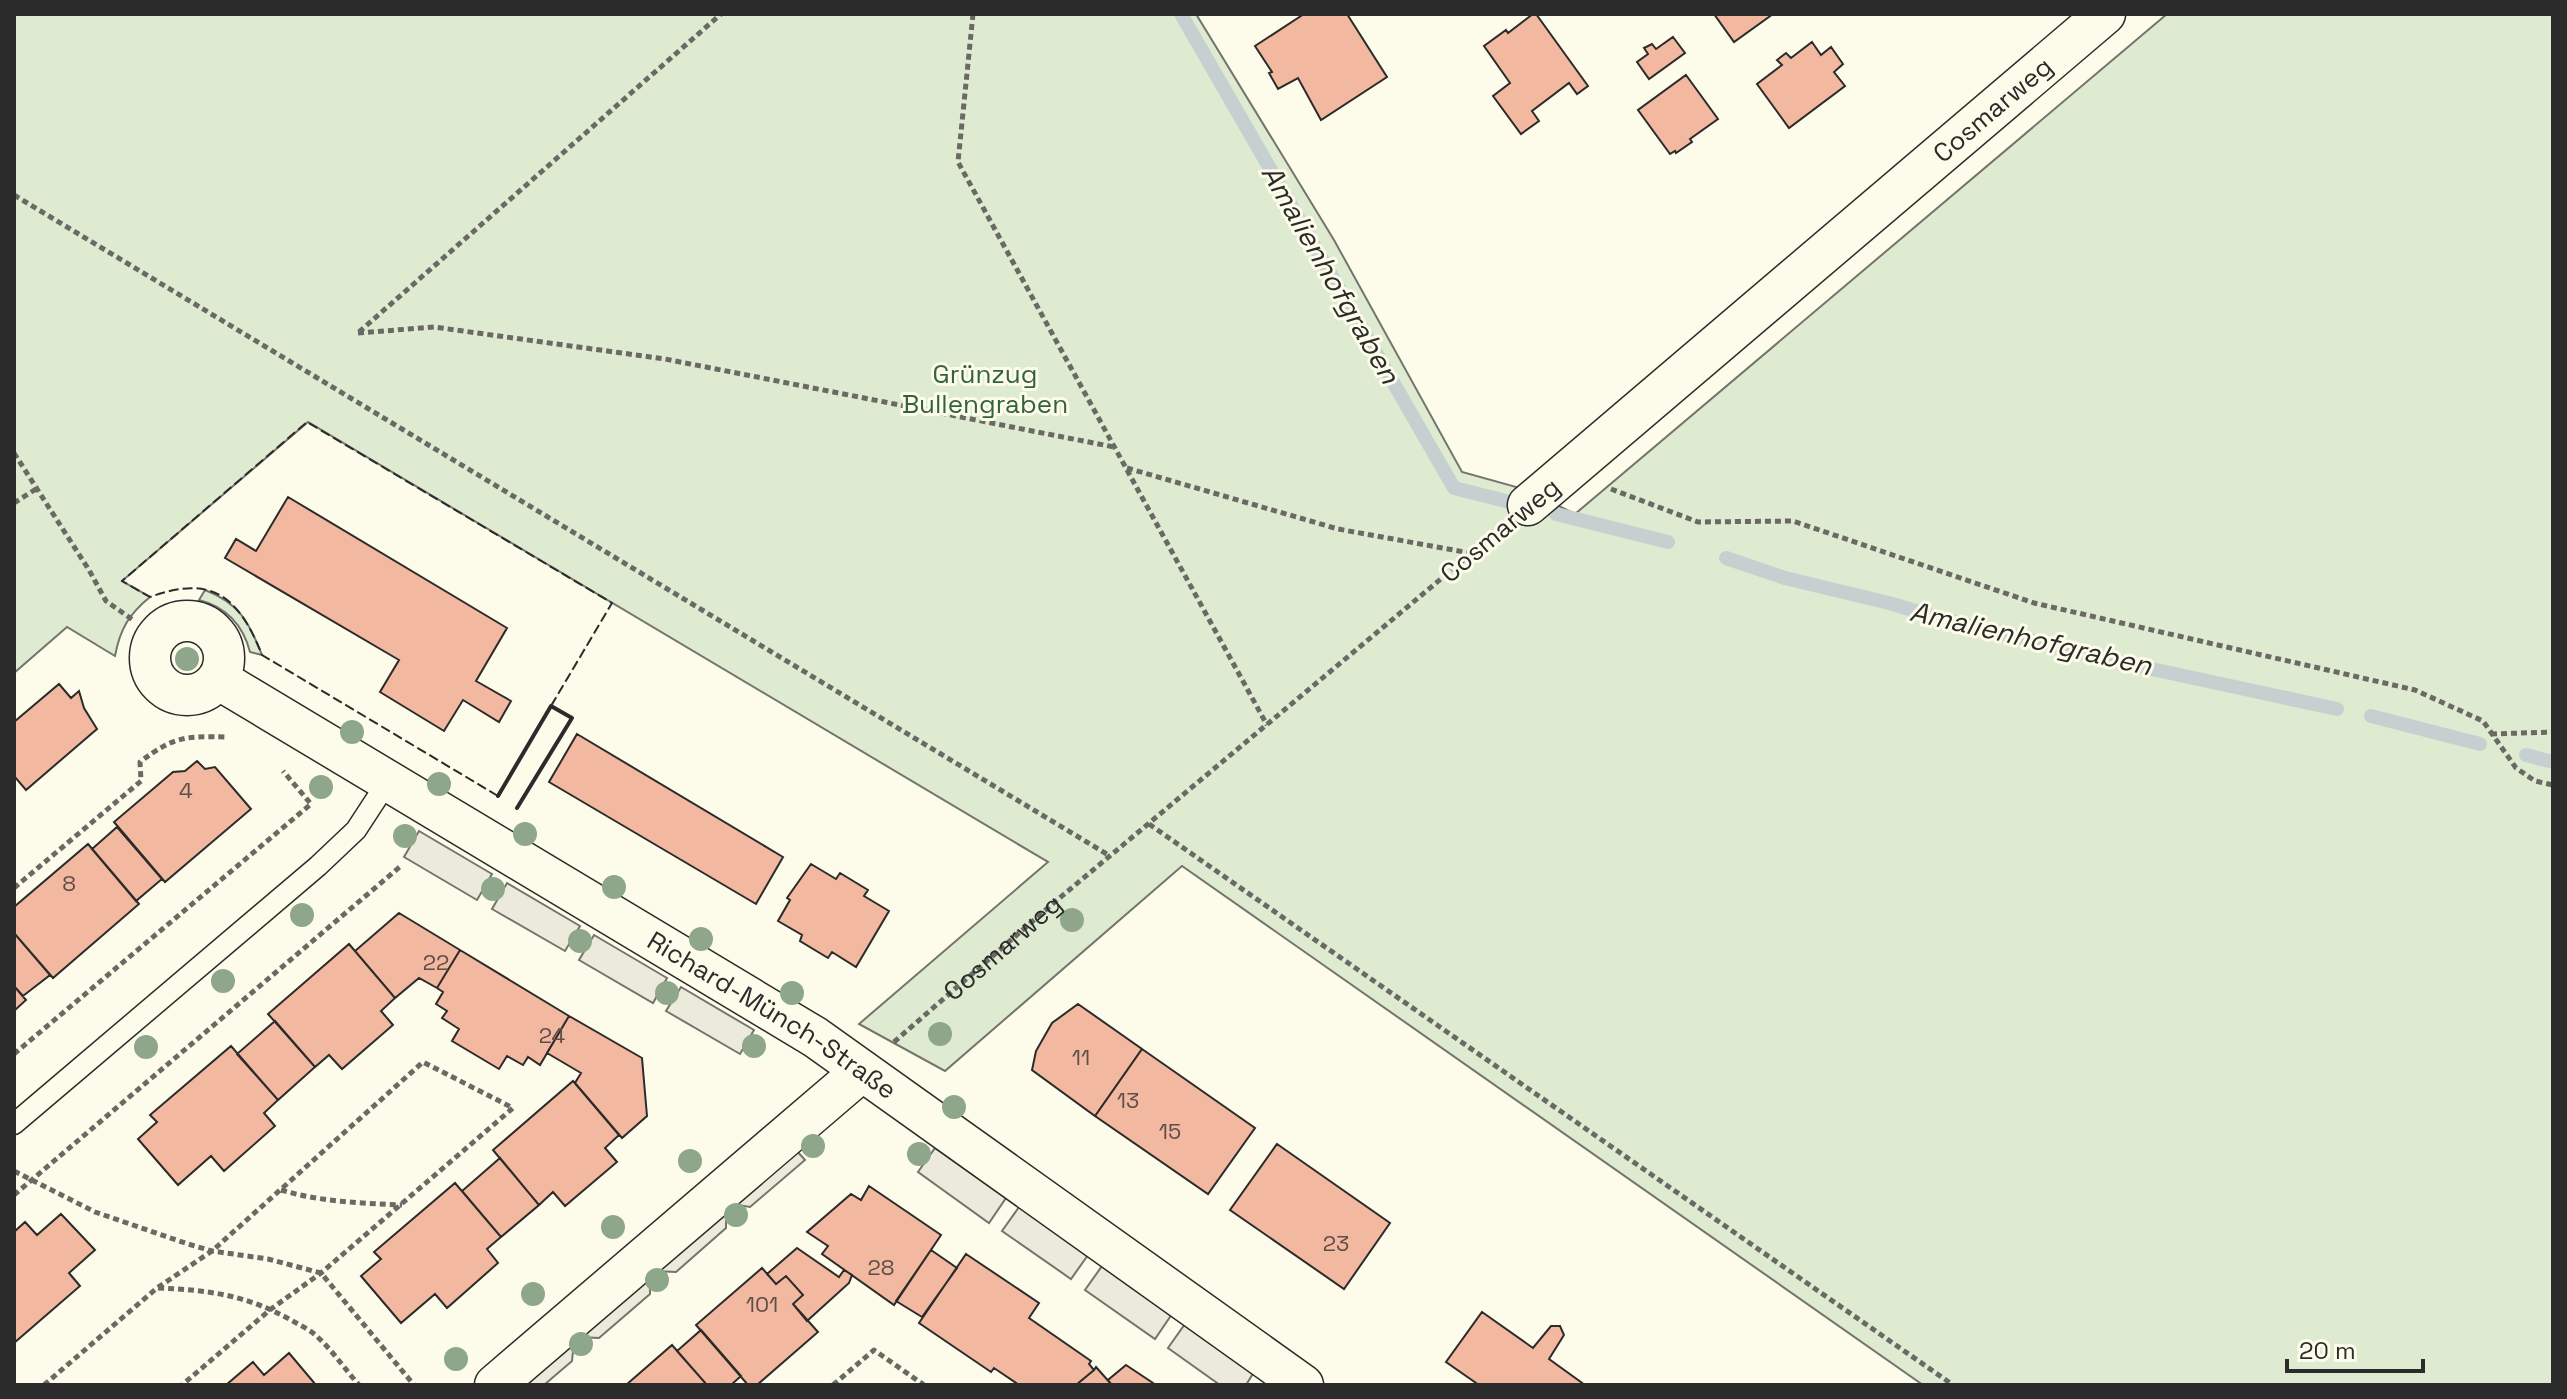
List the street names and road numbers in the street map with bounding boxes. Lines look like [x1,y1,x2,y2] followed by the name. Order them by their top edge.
[1926,49,2059,170] street label: Cosmarweg
[1433,470,1567,590] street label: Cosmarweg
[936,886,1069,1008] street label: Cosmarweg
[641,923,903,1107] street label: Richard-Münch-Straße

